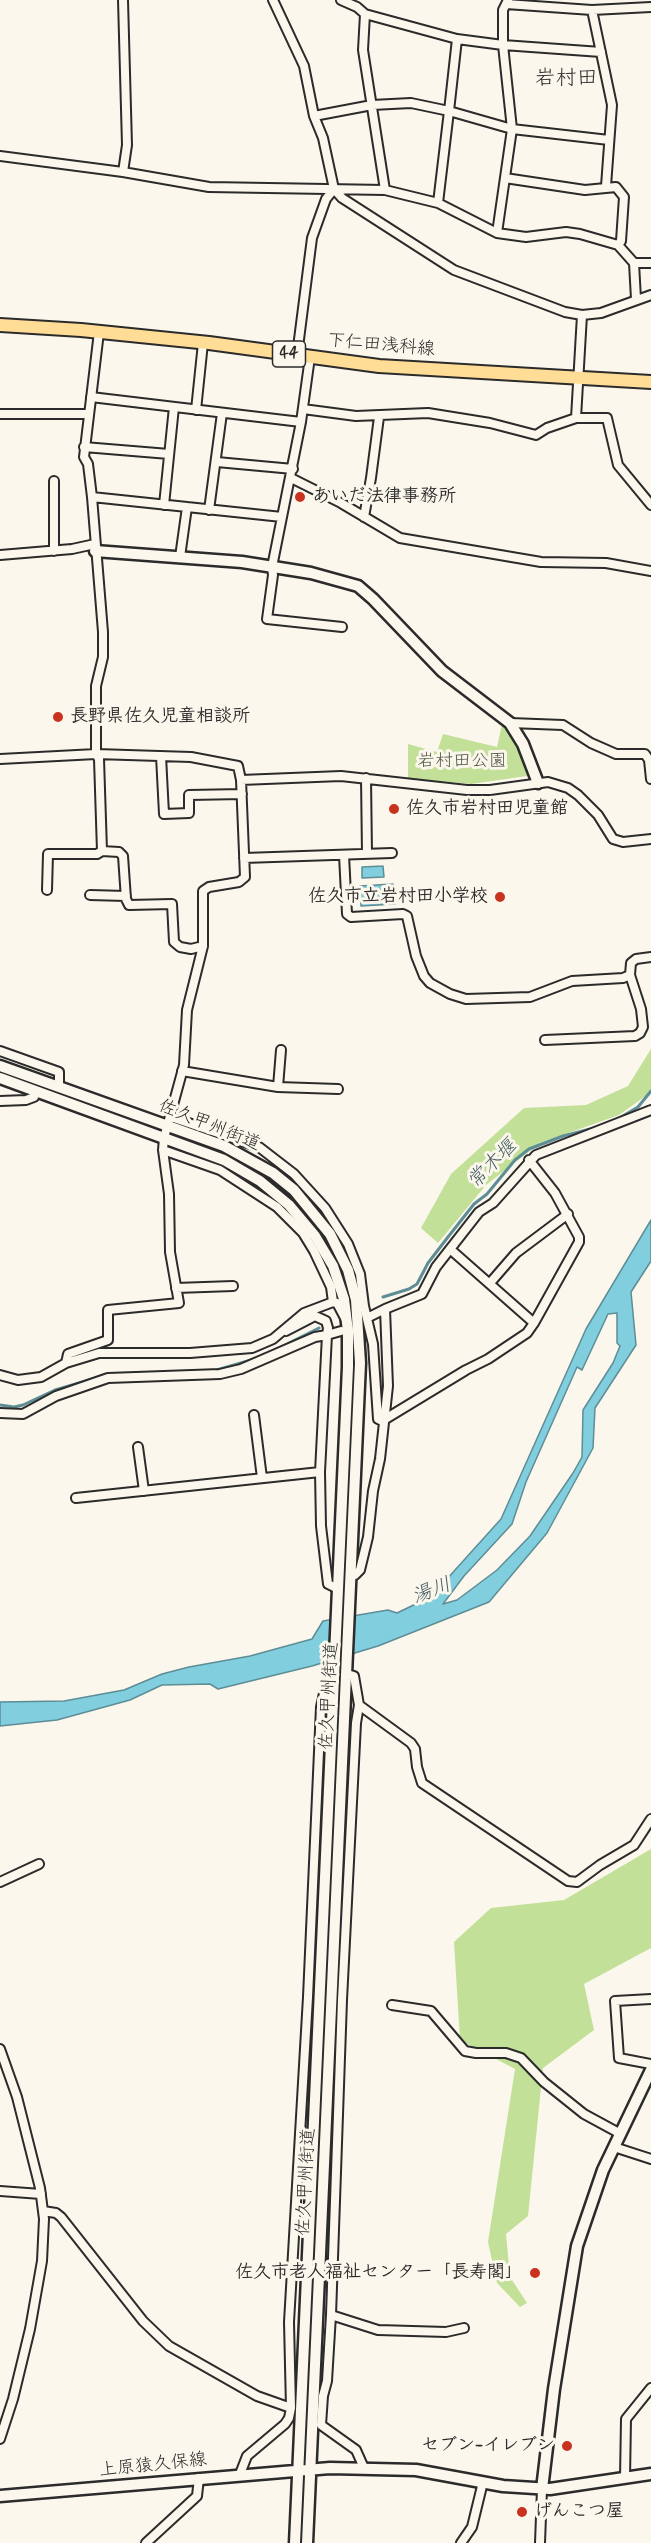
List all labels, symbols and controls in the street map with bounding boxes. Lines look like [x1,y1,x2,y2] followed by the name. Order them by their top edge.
[535,67,597,93] district label: 岩村田
[326,331,436,361] street label: 下仁田浅科線
[272,341,306,367] road number: 44
[312,486,456,508] place label: あいだ法律事務所
[293,490,307,504] marker: あいだ法律事務所
[70,706,250,728] place label: 長野県佐久児童相談所
[51,710,65,724] marker: 長野県佐久児童相談所
[417,751,507,773] park label: 岩村田公園
[406,798,568,820] place label: 佐久市岩村田児童館
[387,802,401,816] marker: 佐久市岩村田児童館
[308,886,488,908] place label: 佐久市立岩村田小学校
[493,890,507,904] marker: 佐久市立岩村田小学校
[155,1096,263,1156] street label: 佐久甲州街道
[463,1135,523,1195] water label: 常木堰
[409,1574,455,1610] water label: 湯川
[316,1642,344,1750] street label: 佐久甲州街道
[293,2128,321,2236] street label: 佐久甲州街道
[235,2262,523,2284] place label: 佐久市老人福祉センター「長寿閣」
[528,2266,542,2280] marker: 佐久市老人福祉センター「長寿閣」
[421,2435,555,2457] place label: セブン-イレブン
[560,2439,574,2453] marker: セブン-イレブン
[98,2450,208,2482] street label: 上原猿久保線
[534,2501,624,2523] place label: げんこつ屋
[515,2505,529,2519] marker: げんこつ屋

